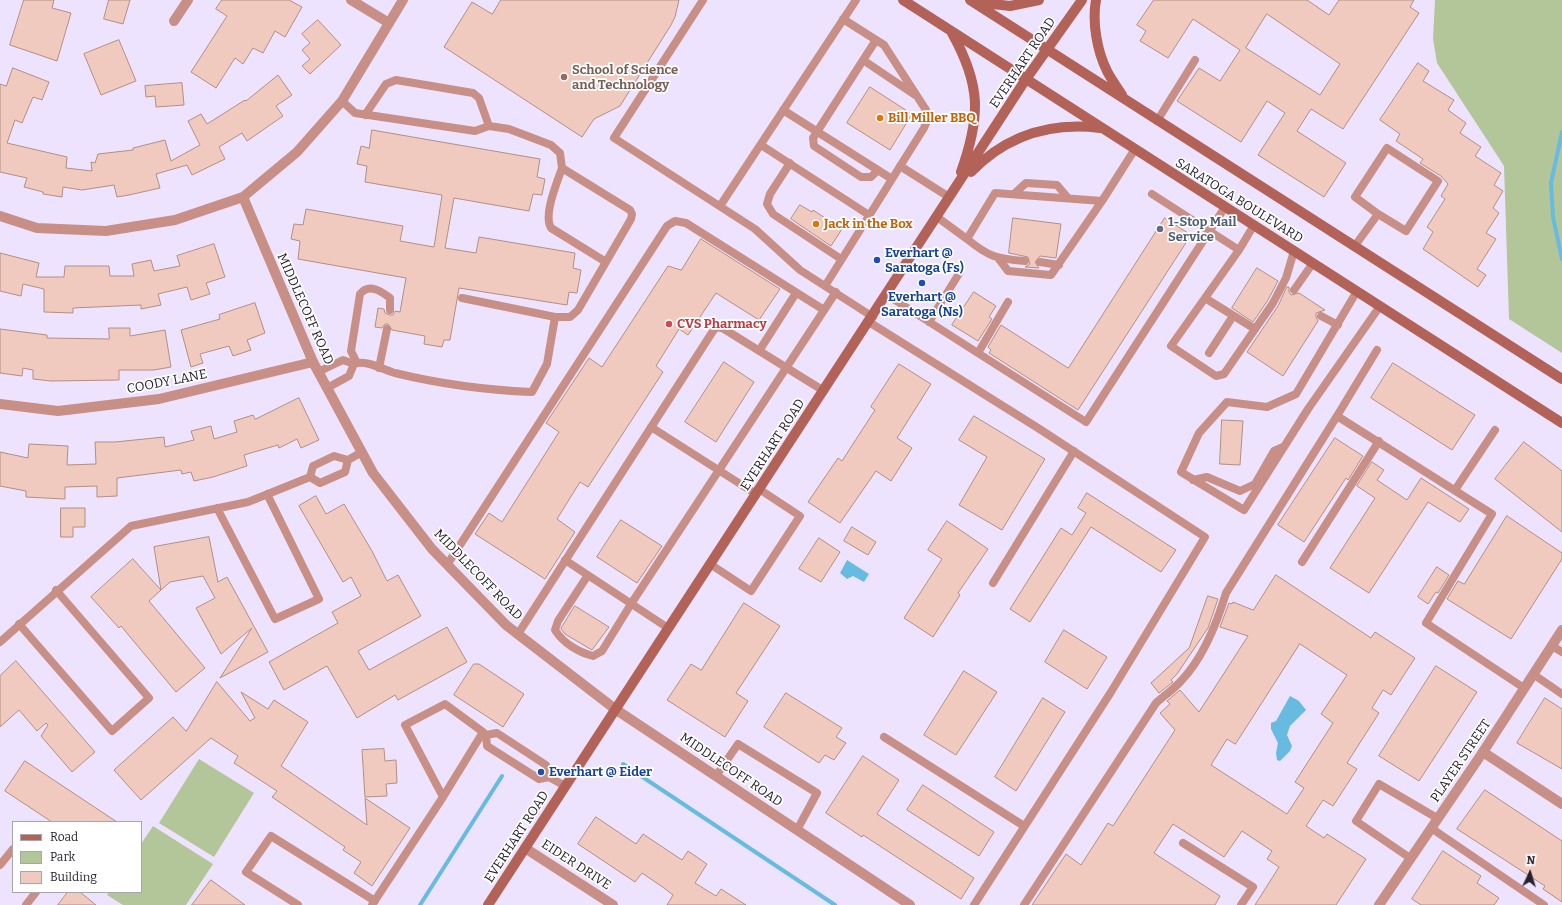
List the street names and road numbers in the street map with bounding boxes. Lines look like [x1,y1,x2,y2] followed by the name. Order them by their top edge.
[987,15,1059,111] street label: EVERHART ROAD
[1172,155,1306,247] street label: SARATOGA BOULEVARD
[273,251,337,367] street label: MIDDLECOFF ROAD
[126,367,208,397] street label: COODY LANE
[738,396,808,494] street label: EVERHART ROAD
[431,526,525,624] street label: MIDDLECOFF ROAD
[1428,717,1494,805] street label: PLAYER STREET
[677,730,785,810] street label: MIDDLECOFF ROAD
[482,788,552,886] street label: EVERHART ROAD
[538,837,614,893] street label: EIDER DRIVE

